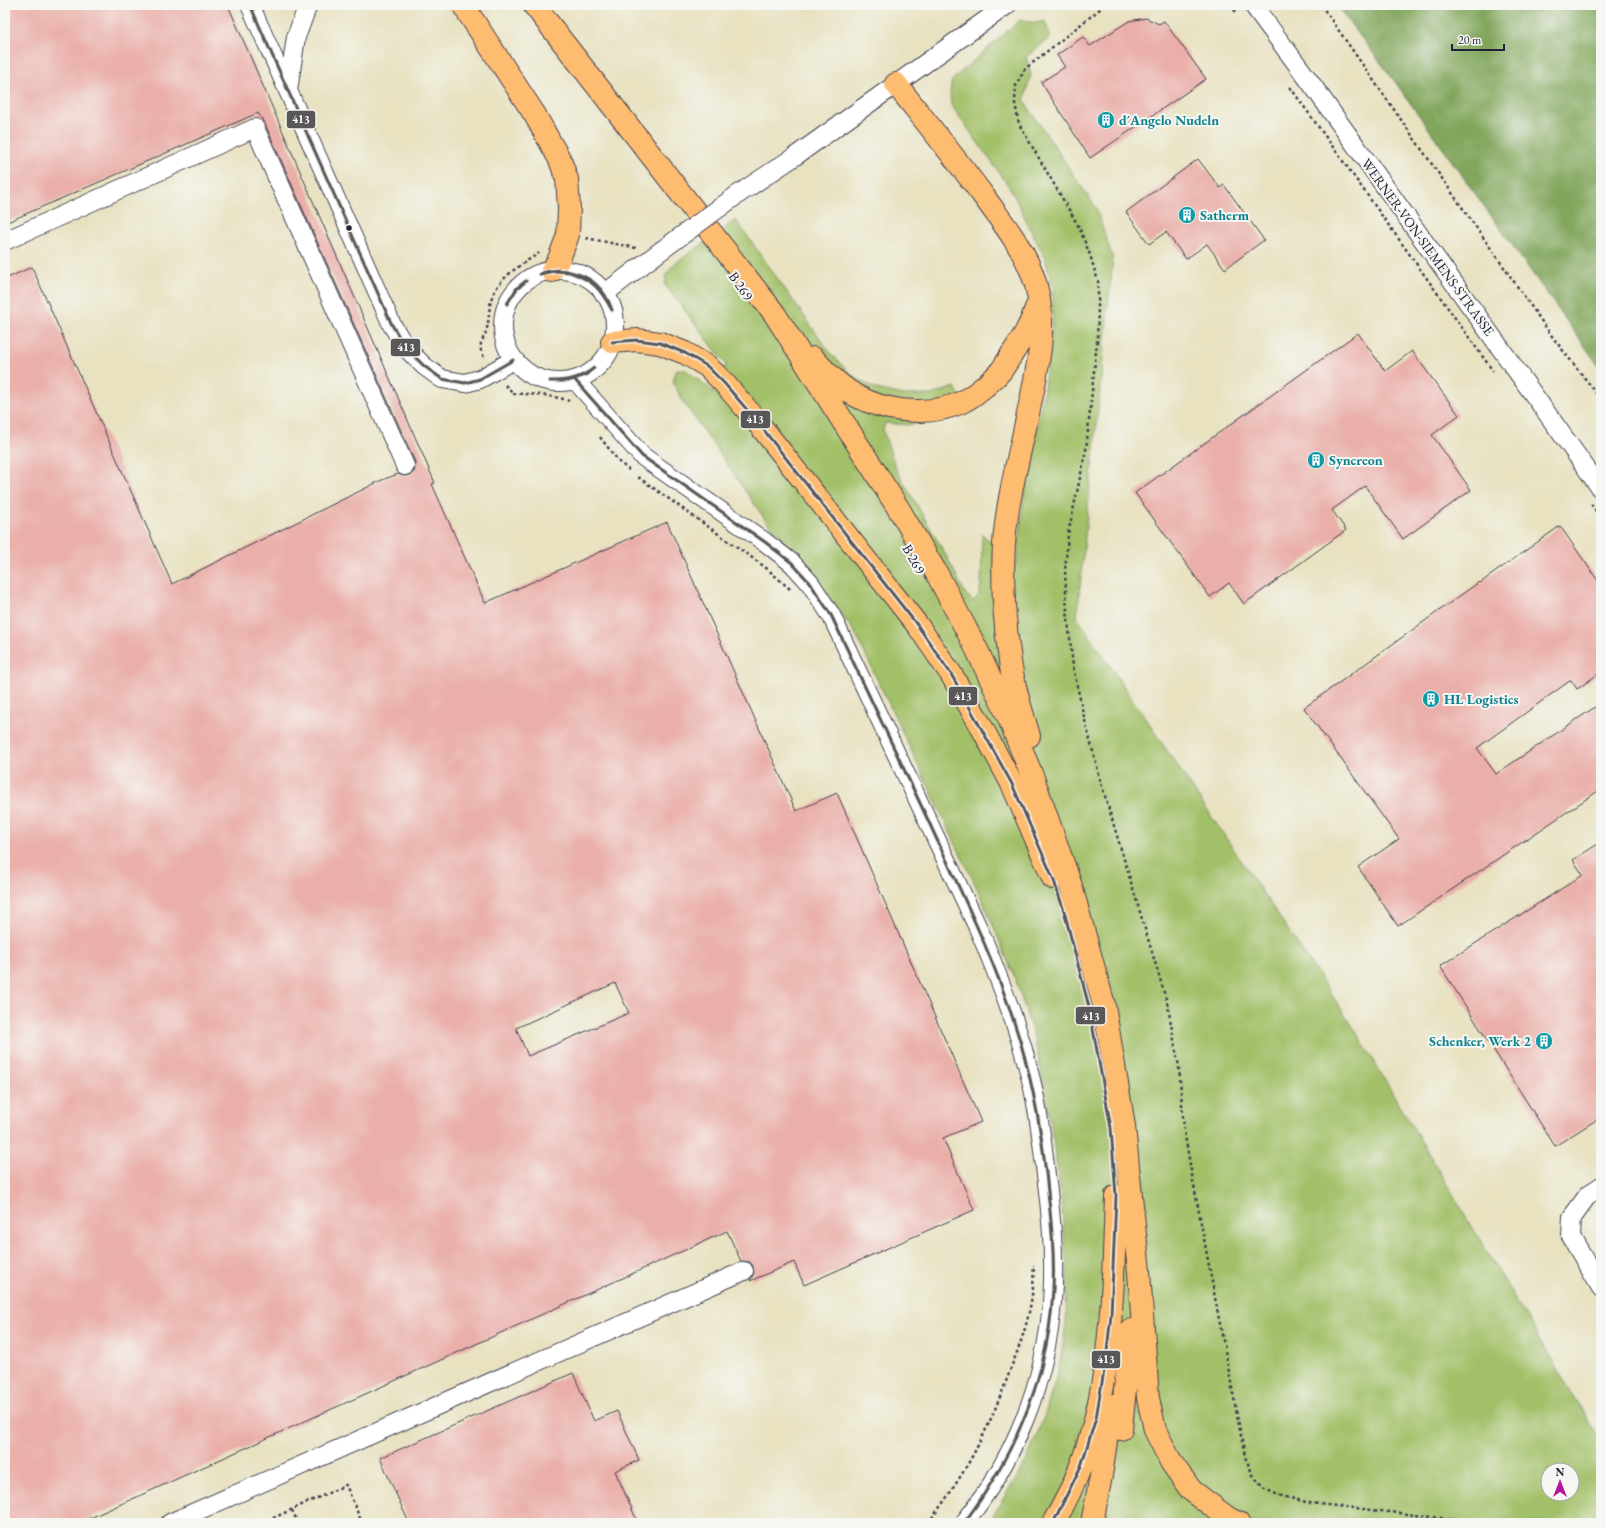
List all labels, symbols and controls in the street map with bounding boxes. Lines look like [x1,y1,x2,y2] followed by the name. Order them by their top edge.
[1452,26,1504,52] scale bar
[1458,32,1482,48] text: 20 m
[286,110,316,129] line badge: 413
[1096,110,1116,130] building icon: d´Angelo Nudeln
[1119,111,1219,129] place label: d´Angelo Nudeln
[292,112,310,126] text: 413
[1357,155,1499,339] street label: WERNER-VON-SIEMENS-STRASSE
[1177,205,1197,225] building icon: Satherm
[1200,206,1250,224] place label: Satherm
[344,223,354,233] unlabelled marker
[725,268,757,304] street label: B 269
[390,338,421,357] line badge: 413
[397,340,415,354] text: 413
[740,410,771,429] line badge: 413
[746,412,764,426] text: 413
[1306,450,1326,470] building icon: Syncreon
[1329,451,1383,469] place label: Syncreon
[899,541,930,577] street label: B 269
[948,686,978,706] line badge: 413
[954,689,972,703] text: 413
[1421,689,1441,709] building icon: HL Logistics
[1444,690,1519,708] place label: HL Logistics
[1075,1006,1106,1025] line badge: 413
[1082,1009,1100,1023] text: 413
[1534,1031,1554,1051] building icon: Schenker, Werk 2
[1429,1032,1532,1050] place label: Schenker, Werk 2
[1091,1350,1121,1369] line badge: 413
[1097,1352,1115,1366] text: 413
[1540,1462,1580,1502] north arrow
[1556,1465,1565,1479] text: N

